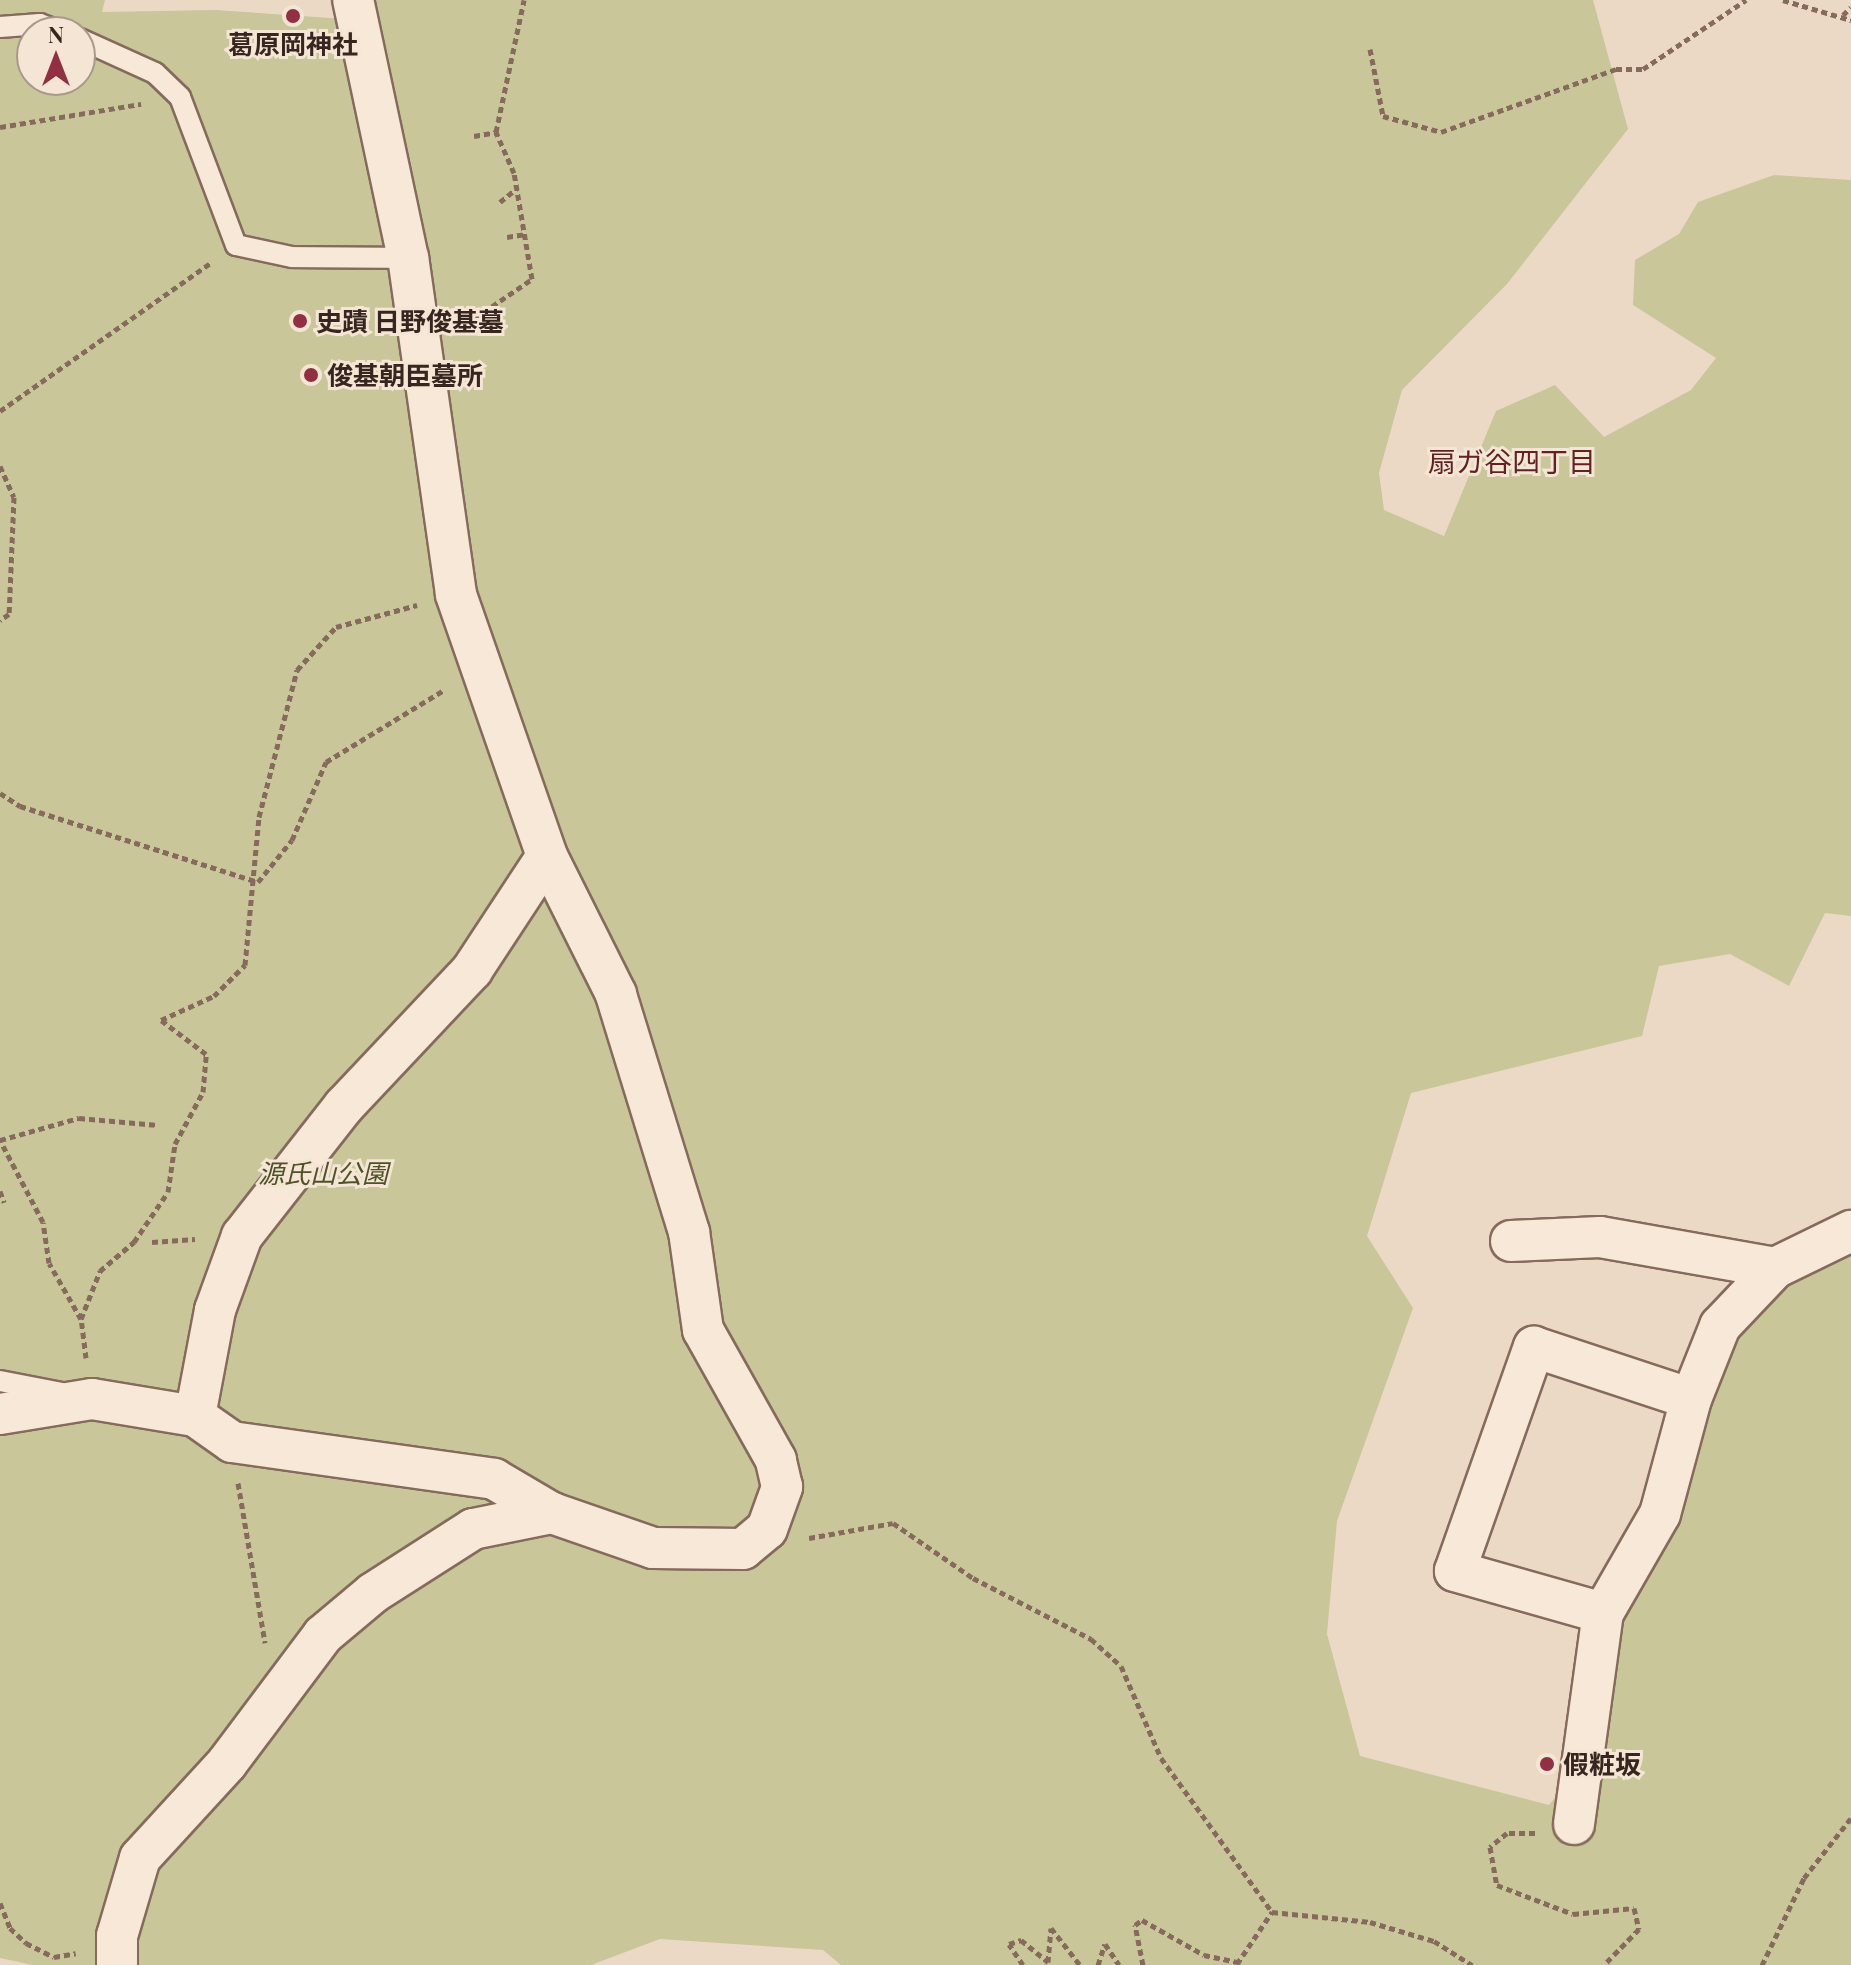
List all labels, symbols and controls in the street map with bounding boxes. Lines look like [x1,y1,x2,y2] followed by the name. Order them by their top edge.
[284,7,302,25] marker: 葛原岡神社
[16,16,96,96] north arrow
[48,19,64,49] text: N
[228,28,358,60] place label: 葛原岡神社
[316,305,504,337] place label: 史蹟 日野俊基墓
[291,312,309,330] marker: 史蹟 日野俊基墓
[327,359,483,391] place label: 俊基朝臣墓所
[302,366,320,384] marker: 俊基朝臣墓所
[1428,444,1596,478] district label: 扇ガ谷四丁目
[258,1157,388,1189] park label: 源氏山公園
[1563,1748,1641,1780] place label: 假粧坂
[1538,1755,1556,1773] marker: 假粧坂

